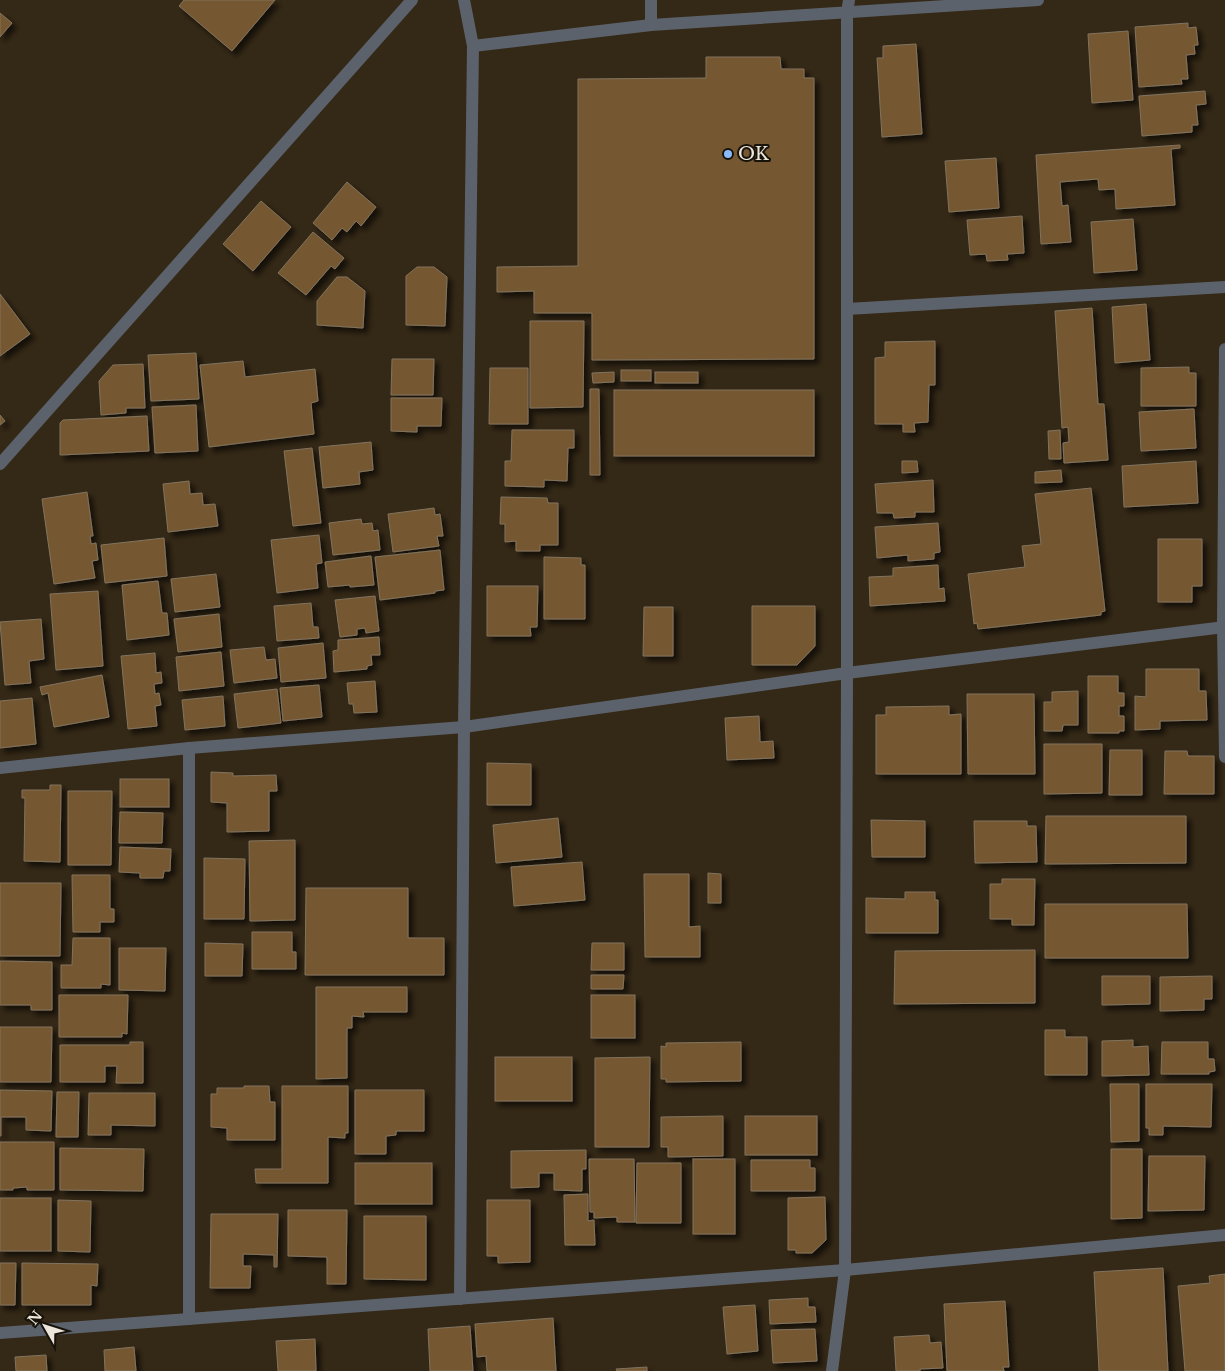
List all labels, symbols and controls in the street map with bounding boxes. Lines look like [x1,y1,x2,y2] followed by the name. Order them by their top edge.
[738,143,770,165] place label: OK
[722,148,734,160] marker: OK
[20,1301,70,1351] north arrow
[24,1307,46,1329] text: N

